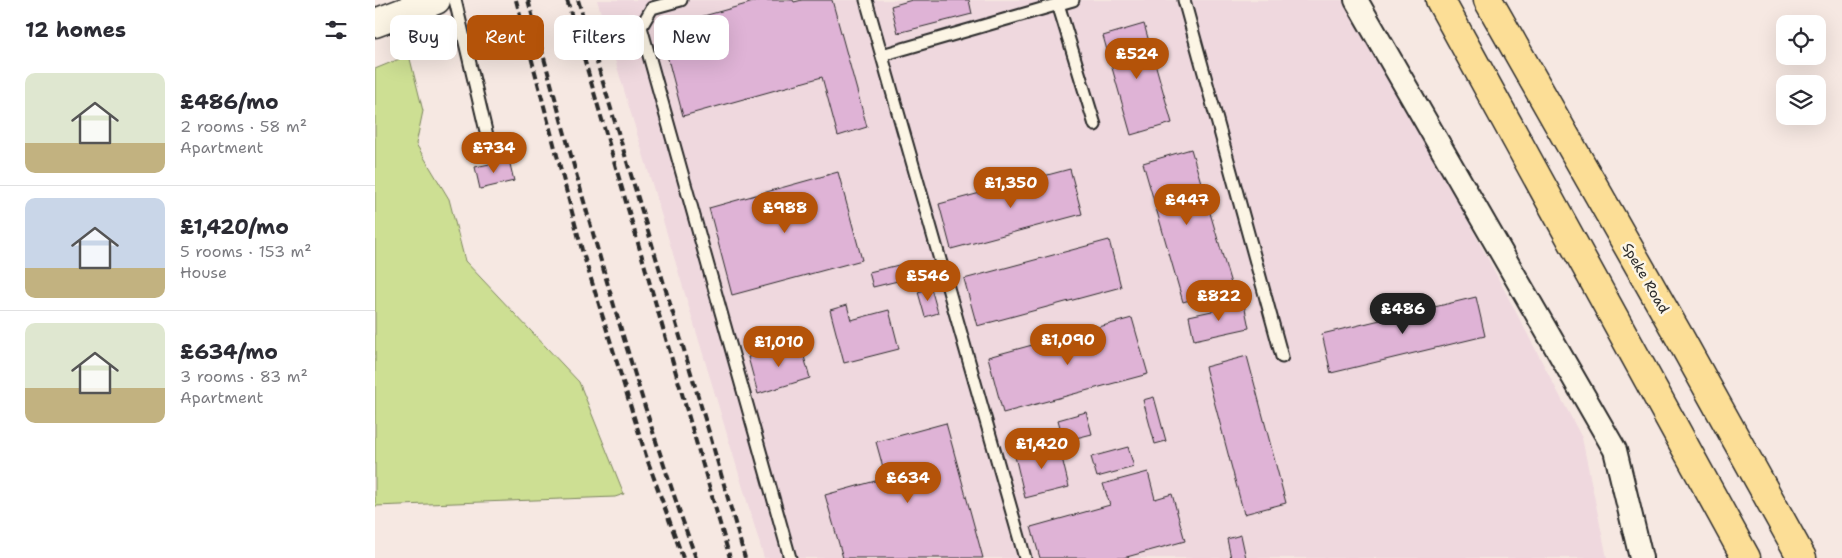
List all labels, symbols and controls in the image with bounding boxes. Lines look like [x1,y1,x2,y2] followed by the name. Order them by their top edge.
[390,15,457,60] chip: Buy
[467,15,544,60] chip: Rent
[554,15,644,60] chip: Filters
[654,15,729,60] chip: New
[1776,15,1826,125] map controls
[1776,15,1826,65] button: locate
[25,16,126,44] text: 12 homes
[322,16,350,44] icon: filters
[1107,38,1167,80] pin: £524
[1116,43,1158,64] text: £524
[1776,75,1826,125] button: layers
[180,88,279,116] text: £486/mo
[65,93,125,153] icon: home
[180,116,307,137] text: 2 rooms · 58 m²
[464,132,524,174] pin: £734
[180,137,263,158] text: Apartment
[473,137,515,158] text: £734
[970,166,1052,209] pin: £1,350
[985,172,1038,193] text: £1,350
[1157,184,1217,226] pin: £447
[1165,189,1209,210] text: £447
[755,192,815,234] pin: £988
[763,197,807,218] text: £988
[180,213,289,241] text: £1,420/mo
[65,218,125,278] icon: home
[1619,239,1673,317] street label: Speke Road
[180,241,312,262] text: 5 rooms · 153 m²
[898,260,958,302] pin: £546
[180,262,227,283] text: House
[906,265,950,286] text: £546
[1189,280,1249,322] pin: £822
[1197,285,1241,306] text: £822
[1373,292,1433,335] pin: £486
[1381,298,1425,319] text: £486
[1027,324,1109,366] pin: £1,090
[738,326,820,368] pin: £1,010
[1041,329,1095,350] text: £1,090
[754,331,804,352] text: £1,010
[180,338,278,366] text: £634/mo
[65,343,125,403] icon: home
[180,366,308,387] text: 3 rooms · 83 m²
[180,387,263,408] text: Apartment
[1001,428,1083,470] pin: £1,420
[1016,433,1068,454] text: £1,420
[878,462,938,504] pin: £634
[886,467,930,488] text: £634

